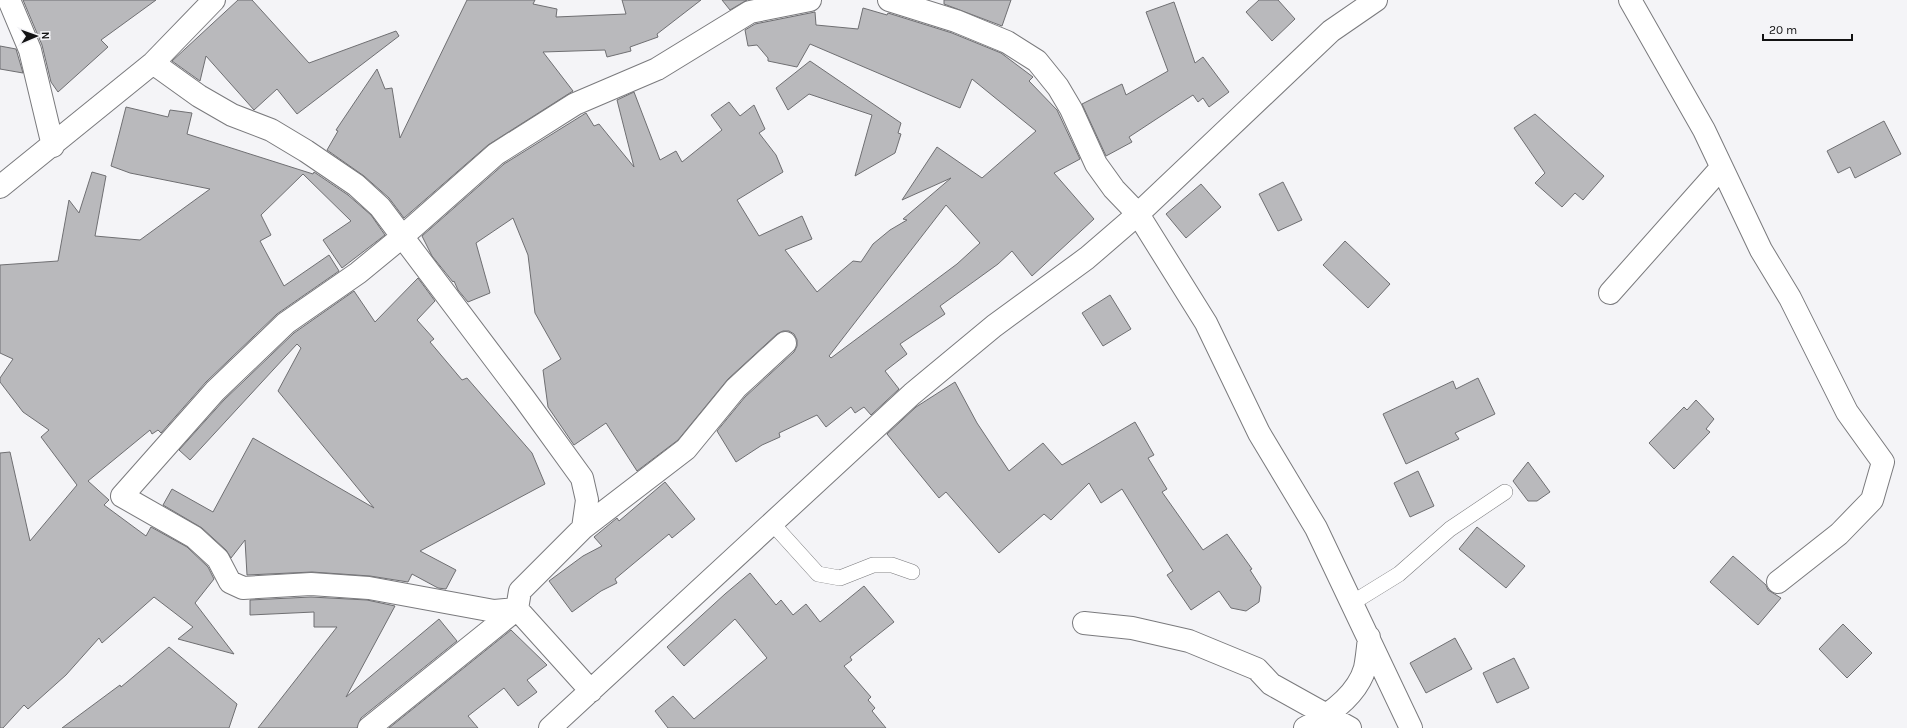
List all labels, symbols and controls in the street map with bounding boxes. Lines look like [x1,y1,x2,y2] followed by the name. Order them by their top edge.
[16,16,56,56] north arrow
[1763,16,1852,42] scale bar
[1769,23,1797,37] text: 20 m
[39,31,52,40] text: N

